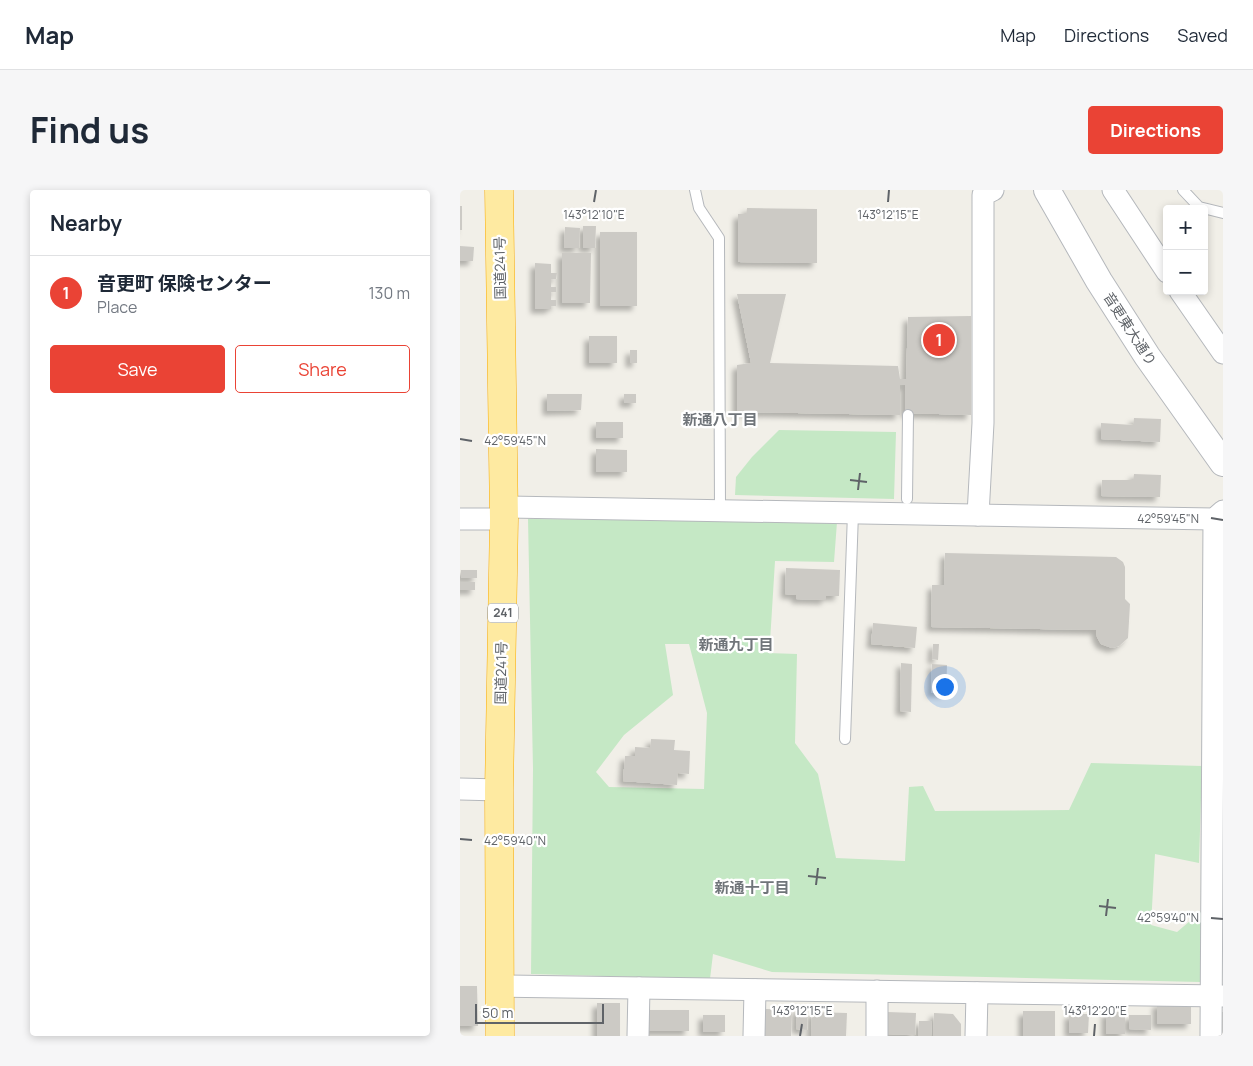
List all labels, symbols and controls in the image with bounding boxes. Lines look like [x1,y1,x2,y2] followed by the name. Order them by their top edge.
[25,18,74,51] text: Map
[1000,23,1036,47] text: Map
[1064,23,1149,47] text: Directions
[1177,23,1228,47] text: Saved
[30,106,149,154] text: Find us
[1088,106,1223,154] button: Directions
[1163,205,1208,295] map controls
[1163,205,1208,250] button: +
[563,206,625,223] text: 143°12'10"E
[857,206,919,223] text: 143°12'15"E
[50,209,122,237] text: Nearby
[489,236,510,300] street label: 国道241号
[1163,250,1208,295] button: −
[97,270,272,296] text: 音更町 保険センター
[62,282,70,304] text: 1
[368,282,410,304] text: 130 m
[1100,288,1161,369] street label: 音更東大通り
[97,296,137,318] text: Place
[923,321,955,359] pin: 1
[50,345,225,393] button: Save
[235,345,410,393] button: Share
[682,409,758,430] district label: 新通八丁目
[484,432,546,449] text: 42°59'45"N
[1137,510,1199,527] text: 42°59'45"N
[488,603,518,622] road number: 241
[698,634,774,655] district label: 新通九丁目
[490,641,511,705] street label: 国道241号
[932,674,958,700] your location
[484,832,546,849] text: 42°59'40"N
[714,877,790,898] district label: 新通十丁目
[1137,909,1199,926] text: 42°59'40"N
[475,1001,604,1024] scale bar
[771,1002,833,1019] text: 143°12'15"E
[1063,1002,1127,1019] text: 143°12'20"E
[482,1003,513,1022] text: 50 m

